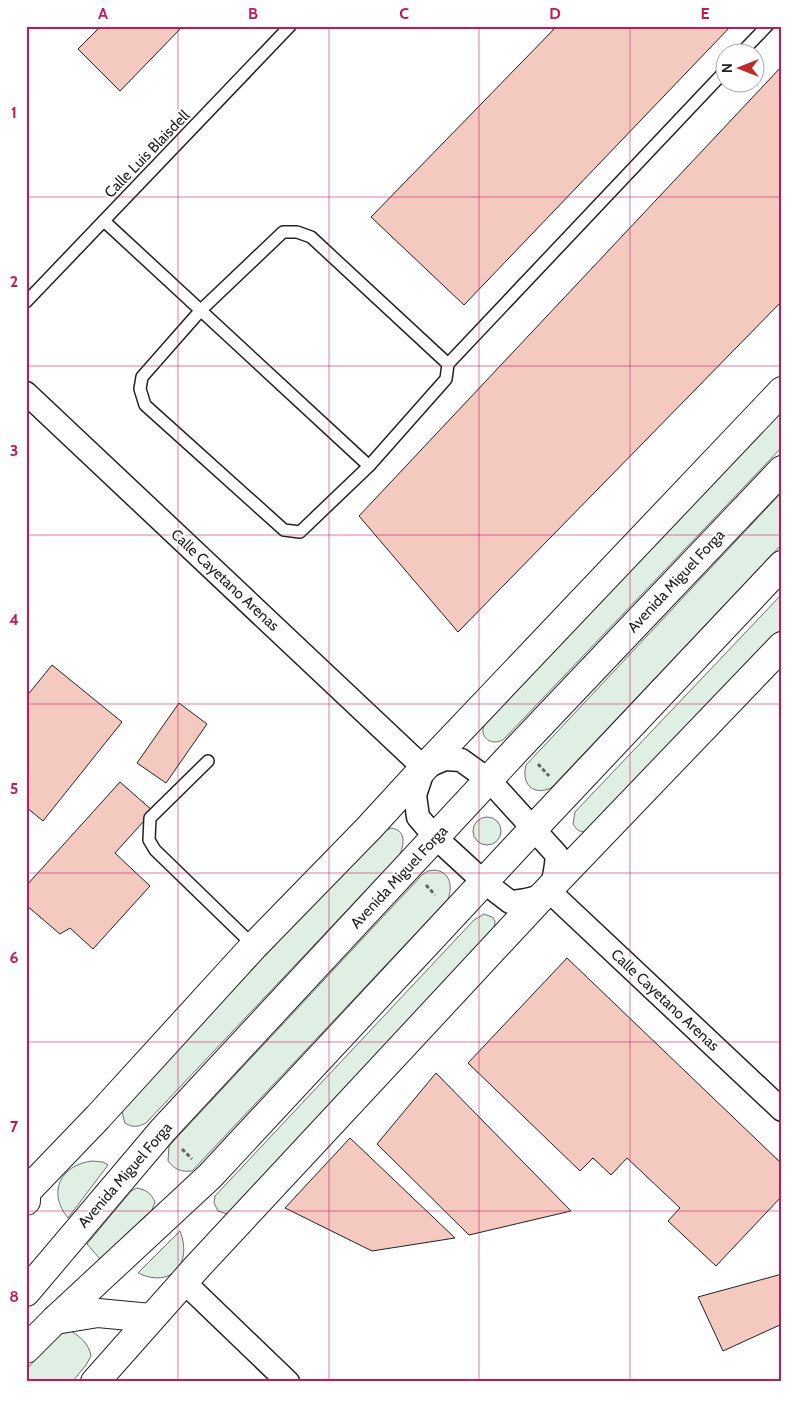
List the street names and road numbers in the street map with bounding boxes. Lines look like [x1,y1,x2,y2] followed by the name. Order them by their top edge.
[101,106,194,201] street label: Calle Luis Blaisdell
[167,525,283,635] street label: Calle Cayetano Arenas
[624,525,729,636] street label: Avenida Miguel Forga
[347,821,452,932] street label: Avenida Miguel Forga
[607,945,723,1055] street label: Calle Cayetano Arenas
[74,1118,176,1231] street label: Avenida Miguel Forga

